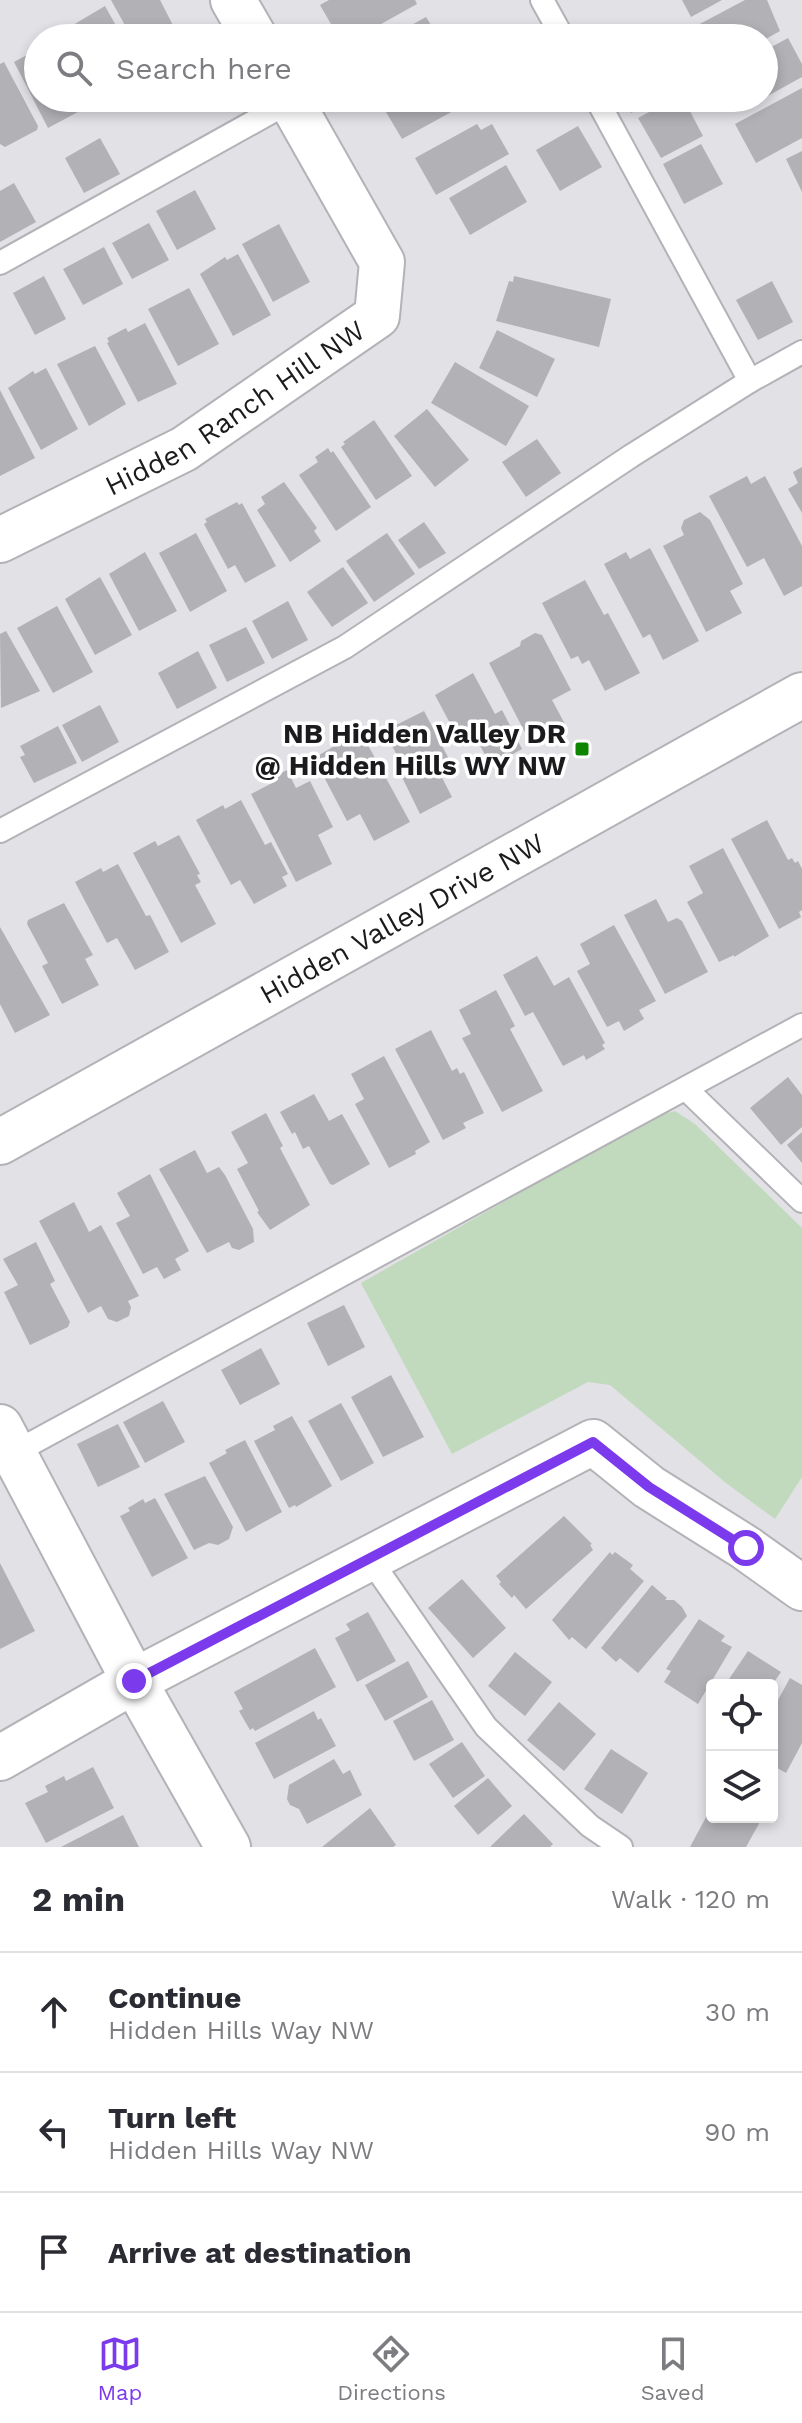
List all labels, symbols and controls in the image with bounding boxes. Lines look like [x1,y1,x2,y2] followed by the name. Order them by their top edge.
[24,24,778,112] search box
[52,46,96,90] icon: search
[116,51,292,86] text: Search here
[99,313,371,502] street label: Hidden Ranch Hill NW
[255,717,566,782] place label: NB Hidden Valley DR @ Hidden Hills WY NW
[573,740,591,758] marker: NB Hidden Valley DR @ Hidden Hills WY NW
[254,826,550,1010] street label: Hidden Valley Drive NW
[728,1530,764,1566] route start
[116,1663,152,1699] route end
[706,1679,778,1823] map controls
[706,1679,778,1751] button: locate
[706,1751,778,1823] button: layers
[32,1879,125,1919] text: 2 min
[611,1884,770,1914] text: Walk · 120 m
[108,1980,241,2015] text: Continue
[32,1990,76,2034] icon: ahead
[705,1997,770,2027] text: 30 m
[108,2015,374,2045] text: Hidden Hills Way NW
[108,2100,236,2135] text: Turn left
[32,2110,76,2154] icon: left
[704,2117,770,2147] text: 90 m
[108,2135,374,2165] text: Hidden Hills Way NW
[32,2230,76,2274] icon: arrive
[108,2235,412,2270] text: Arrive at destination
[97,2332,142,2405] tab: Map
[337,2332,446,2405] tab: Directions
[641,2332,705,2405] tab: Saved

